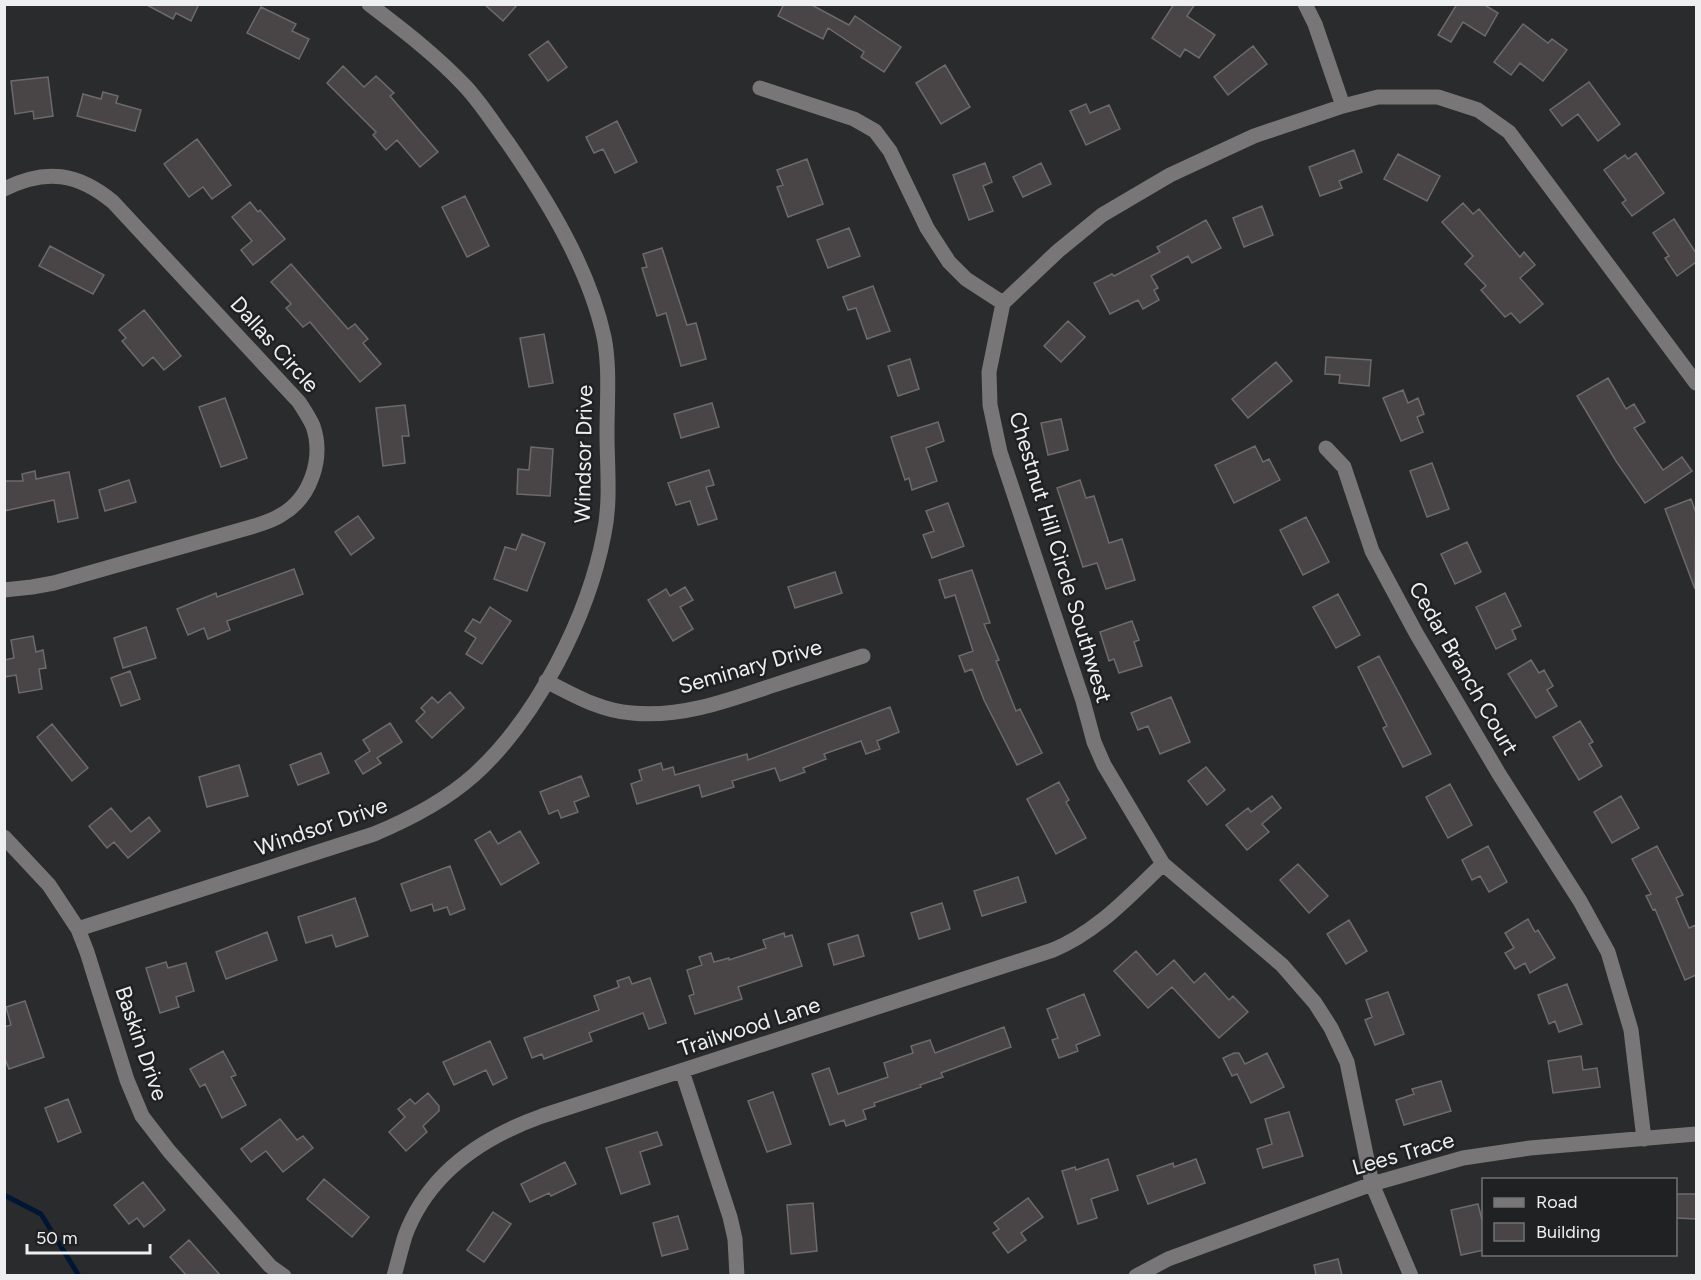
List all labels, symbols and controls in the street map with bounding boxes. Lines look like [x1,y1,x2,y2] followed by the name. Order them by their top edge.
[224,291,325,398] street label: Dallas Circle
[569,385,598,523] street label: Windsor Drive
[1003,408,1118,706] street label: Chestnut Hill Circle Southwest
[1403,577,1524,760] street label: Cedar Branch Court
[675,633,825,700] street label: Seminary Drive
[251,791,391,862] street label: Windsor Drive
[109,982,174,1104] street label: Baskin Drive
[675,991,823,1062] street label: Trailwood Lane
[1349,1126,1457,1181] street label: Lees Trace
[1482,1178,1677,1256] legend
[1536,1191,1577,1213] text: Road
[27,1217,150,1255] scale bar
[1536,1221,1601,1243] text: Building
[36,1227,78,1249] text: 50 m

